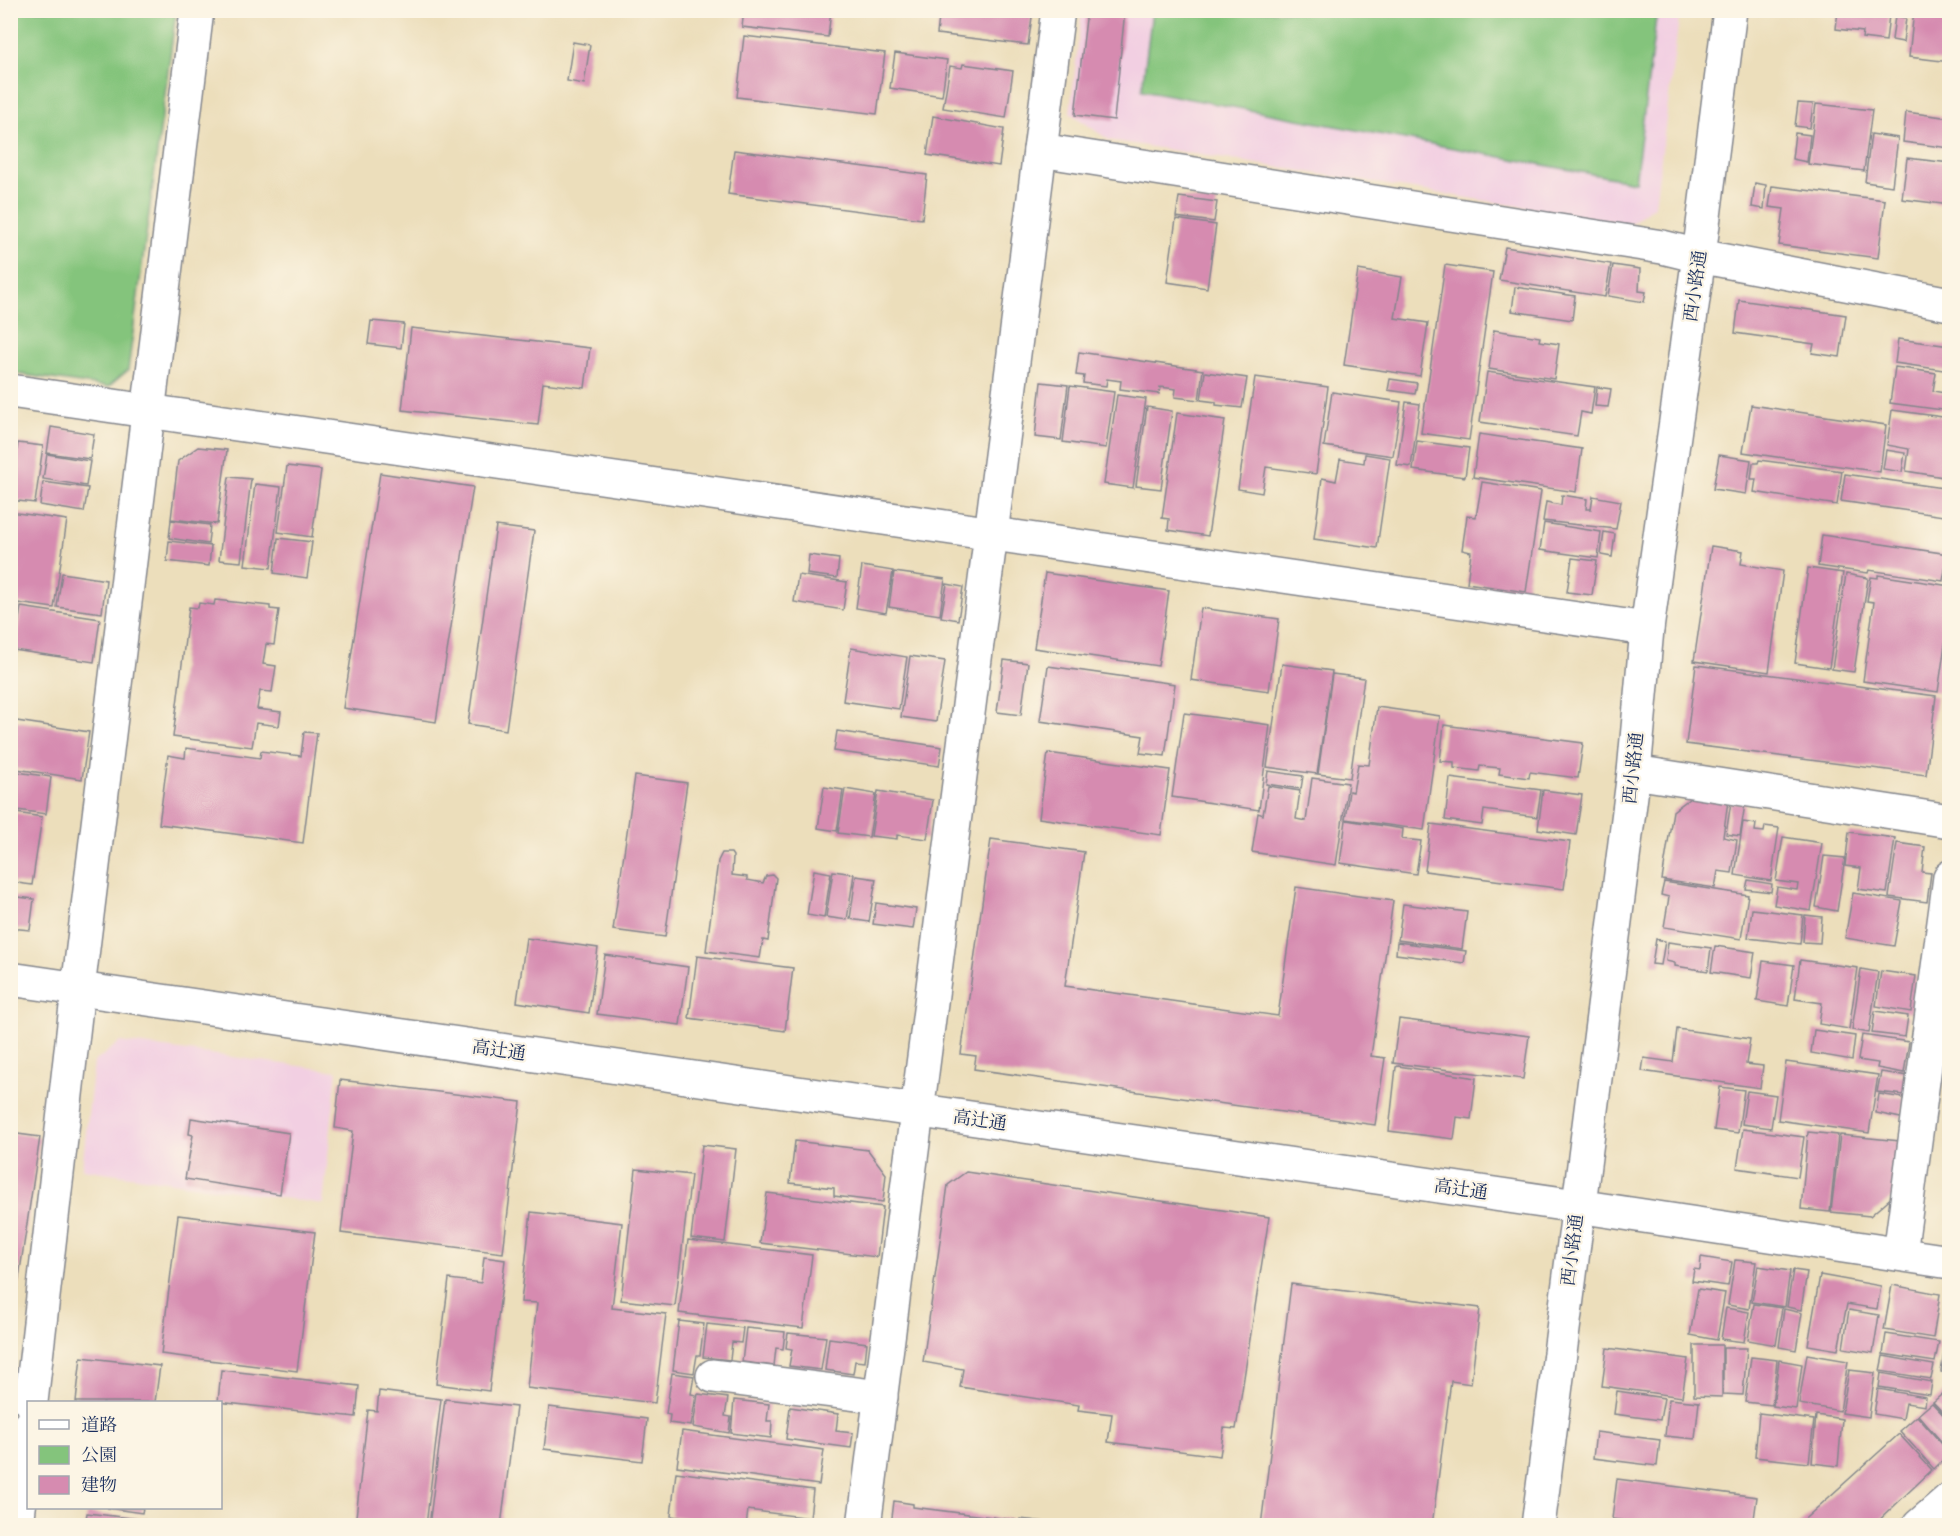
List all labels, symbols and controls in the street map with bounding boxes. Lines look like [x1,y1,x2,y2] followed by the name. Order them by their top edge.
[1676,248,1713,323] street label: 西小路通
[1615,731,1650,805] street label: 西小路通
[470,1032,528,1067] street label: 高辻通
[951,1102,1009,1137] street label: 高辻通
[1432,1171,1490,1206] street label: 高辻通
[1554,1213,1589,1287] street label: 西小路通
[27,1401,222,1509] legend
[81,1411,117,1438] text: 道路
[81,1441,117,1468] text: 公園
[81,1471,117,1498] text: 建物

